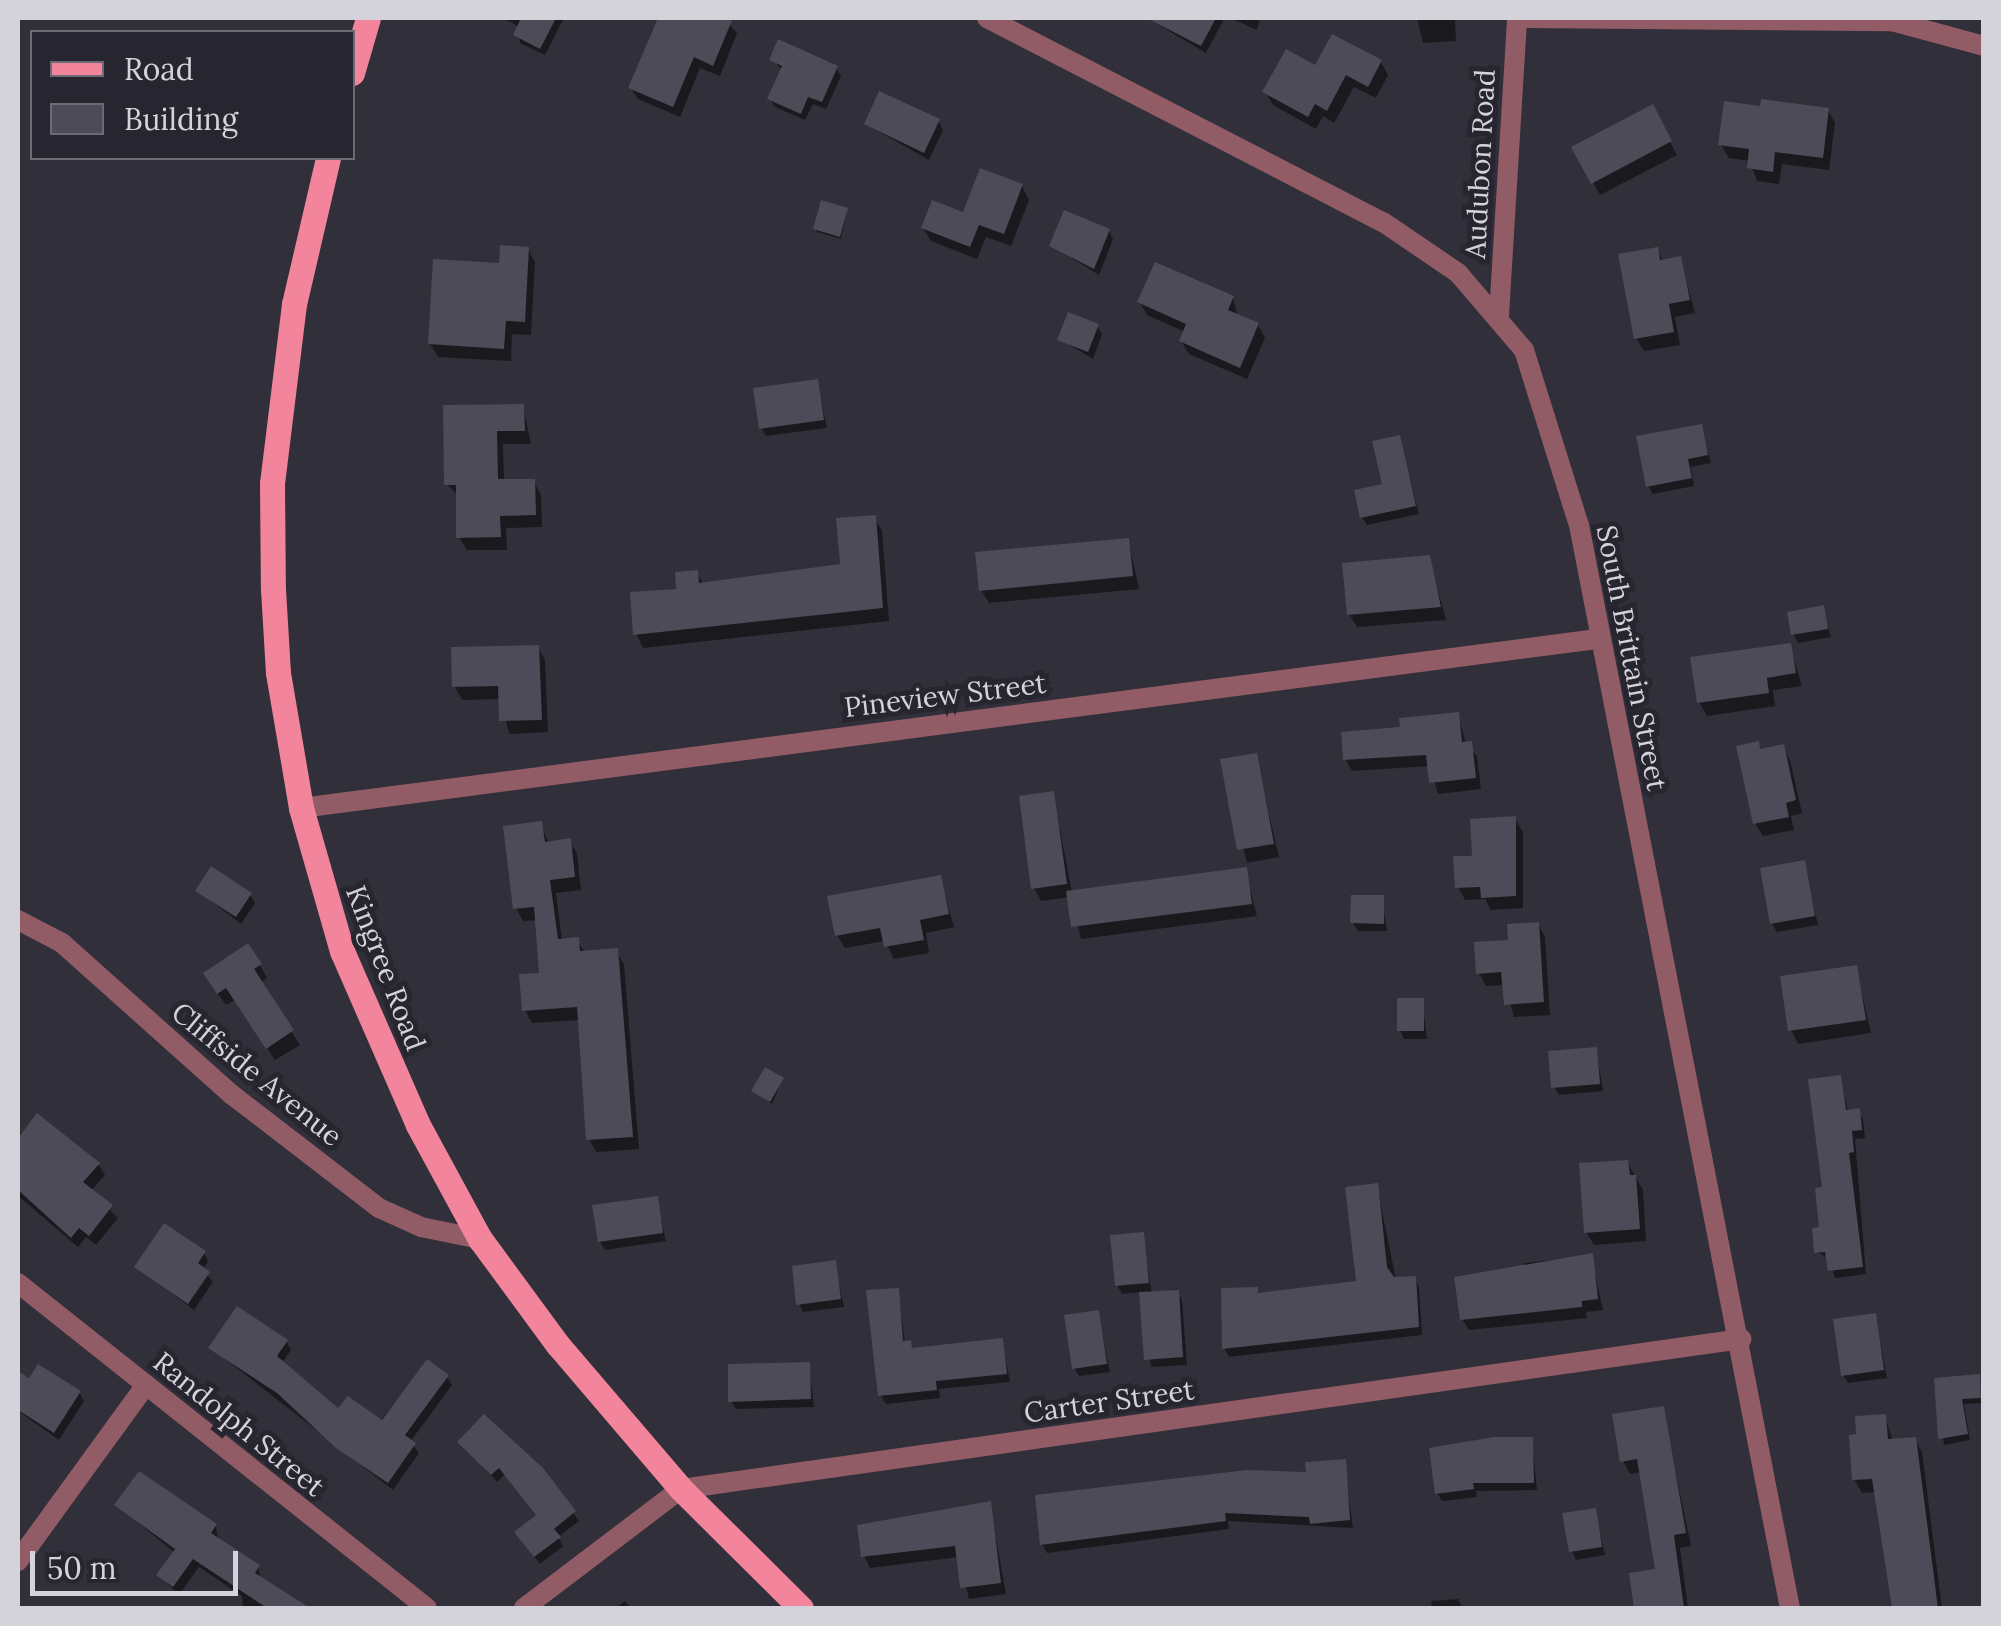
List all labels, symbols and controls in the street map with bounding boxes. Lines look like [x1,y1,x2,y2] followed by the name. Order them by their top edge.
[30,30,355,160] legend
[124,50,194,88] text: Road
[1458,68,1502,260] street label: Audubon Road
[124,100,238,138] text: Building
[1590,522,1674,794] street label: South Brittain Street
[842,666,1048,724] street label: Pineview Street
[339,881,433,1055] street label: Kingree Road
[165,995,349,1153] street label: Cliffside Avenue
[147,1345,331,1503] street label: Randolph Street
[1022,1372,1196,1430] street label: Carter Street
[35,1531,242,1593] scale bar
[47,1549,117,1587] text: 50 m

